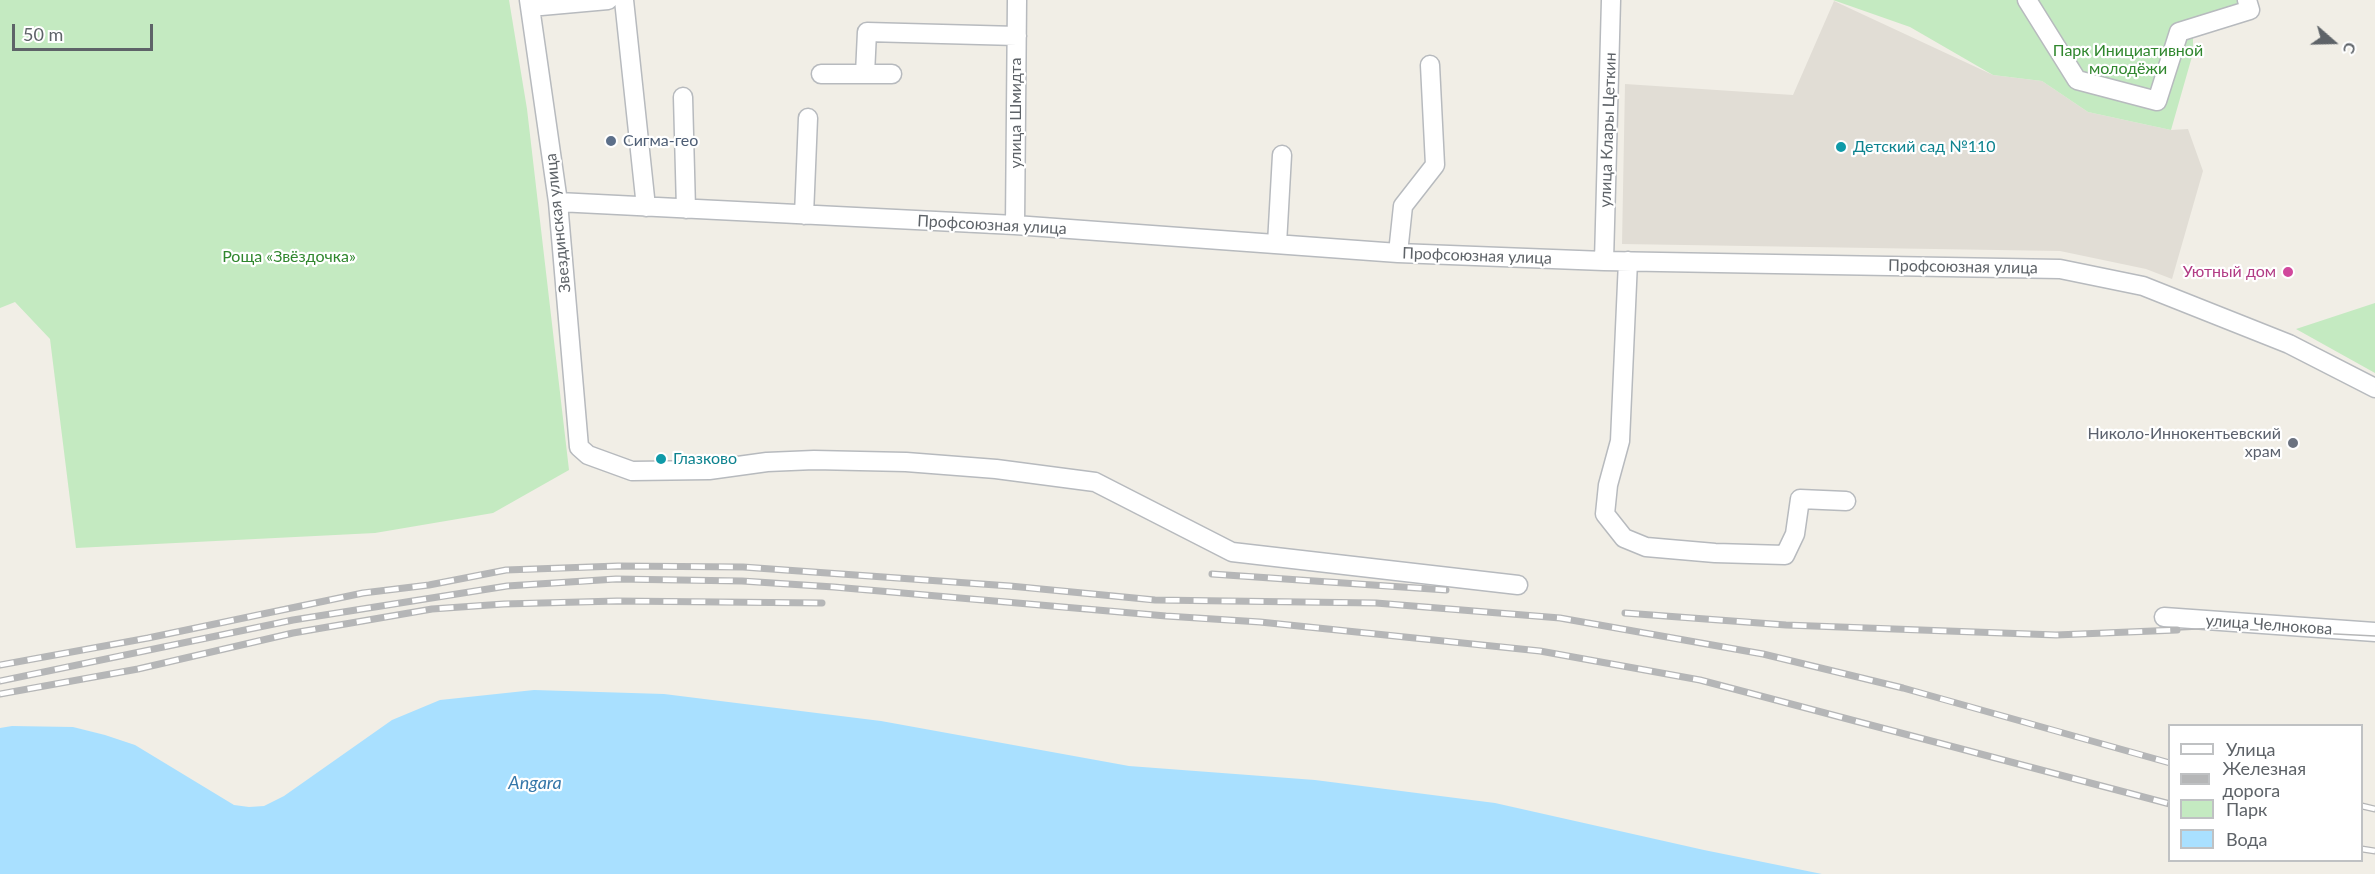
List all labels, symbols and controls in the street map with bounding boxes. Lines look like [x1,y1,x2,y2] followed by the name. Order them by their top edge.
[15,12,156,50] scale bar
[2303,12,2363,72] north arrow
[23,23,63,45] text: 50 m
[2340,40,2361,57] text: С
[2053,41,2203,79] park label: Парк Инициативной молодёжи
[1596,52,1620,208] street label: улица Клары Цеткин
[1006,58,1026,168] street label: улица Шмидта
[623,131,698,151] place label: Сигма-гео
[604,134,618,148] marker: Сигма-гео
[1853,137,1996,157] place label: Детский сад №110
[1834,140,1848,154] marker: Детский сад №110
[541,152,575,294] street label: Звездинская улица
[917,211,1067,239] street label: Профсоюзная улица
[1402,244,1552,268] street label: Профсоюзная улица
[222,247,356,267] park label: Роща «Звёздочка»
[1888,256,2038,278] street label: Профсоюзная улица
[2183,262,2276,282] place label: Уютный дом
[2281,265,2295,279] marker: Уютный дом
[2087,424,2281,462] place label: Николо-Иннокентьевский храм
[2286,436,2300,450] marker: Николо-Иннокентьевский храм
[673,449,737,469] place label: Глазково
[654,452,668,466] marker: Глазково
[2205,611,2333,639] street label: улица Челнокова
[2168,724,2363,862] legend
[2226,738,2276,760] text: Улица
[2222,757,2306,801] text: Железная дорога
[508,772,562,794] water label: Angara
[2226,798,2267,820] text: Парк
[2226,828,2267,850] text: Вода

